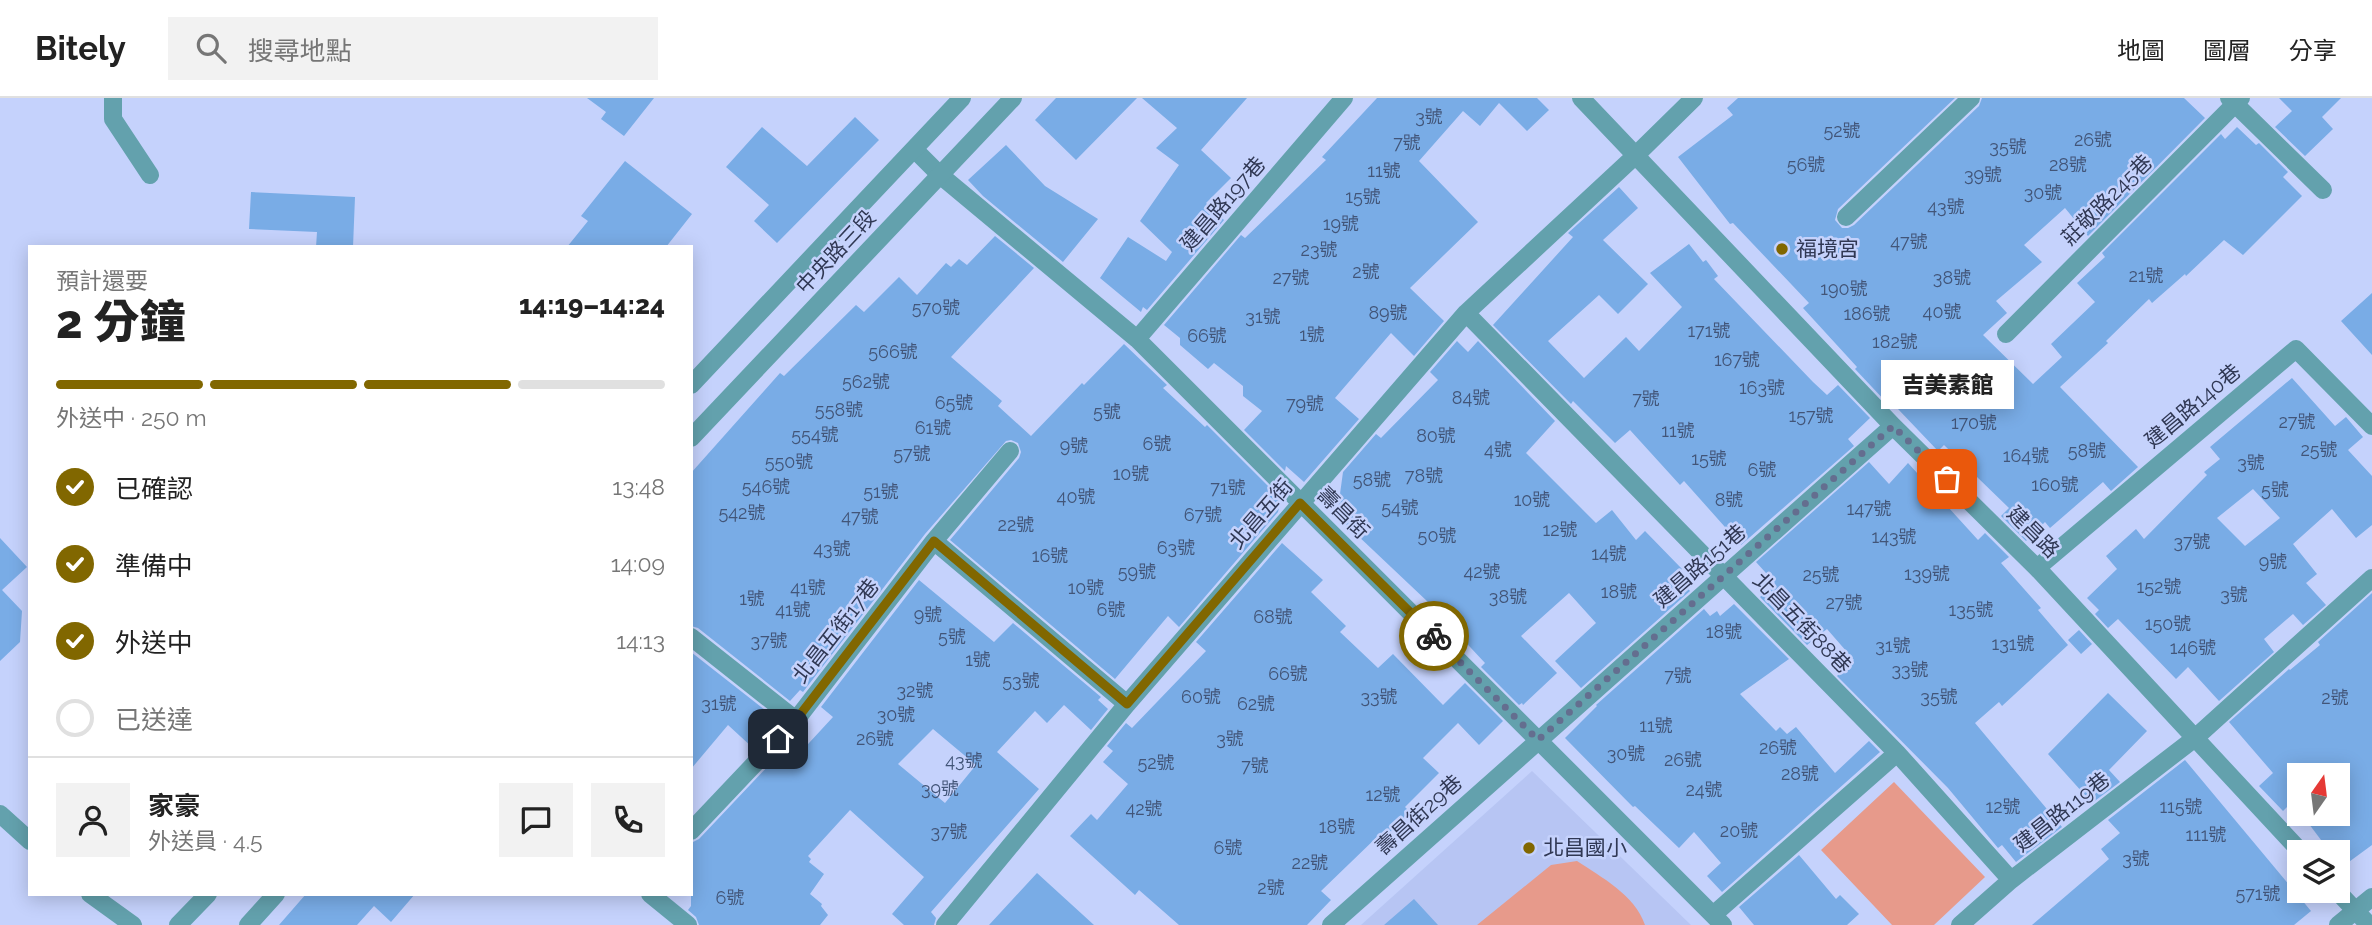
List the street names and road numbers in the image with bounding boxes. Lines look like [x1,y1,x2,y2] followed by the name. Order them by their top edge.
[2056,149,2157,250] street label: 莊敬路245巷
[1175,152,1270,256] street label: 建昌路197巷
[791,205,881,299] street label: 中央路三段
[2140,358,2246,453] street label: 建昌路140巷
[1224,474,1298,554] street label: 北昌五街
[1312,482,1374,544] street label: 壽昌街
[2002,501,2064,563] street label: 建昌路
[1649,519,1751,612] street label: 建昌路151巷
[1748,567,1856,678] street label: 北昌五街88巷
[787,574,884,688] street label: 北昌五街17巷
[2009,767,2114,857] street label: 建昌路119巷
[1370,769,1467,860] street label: 壽昌街29巷

